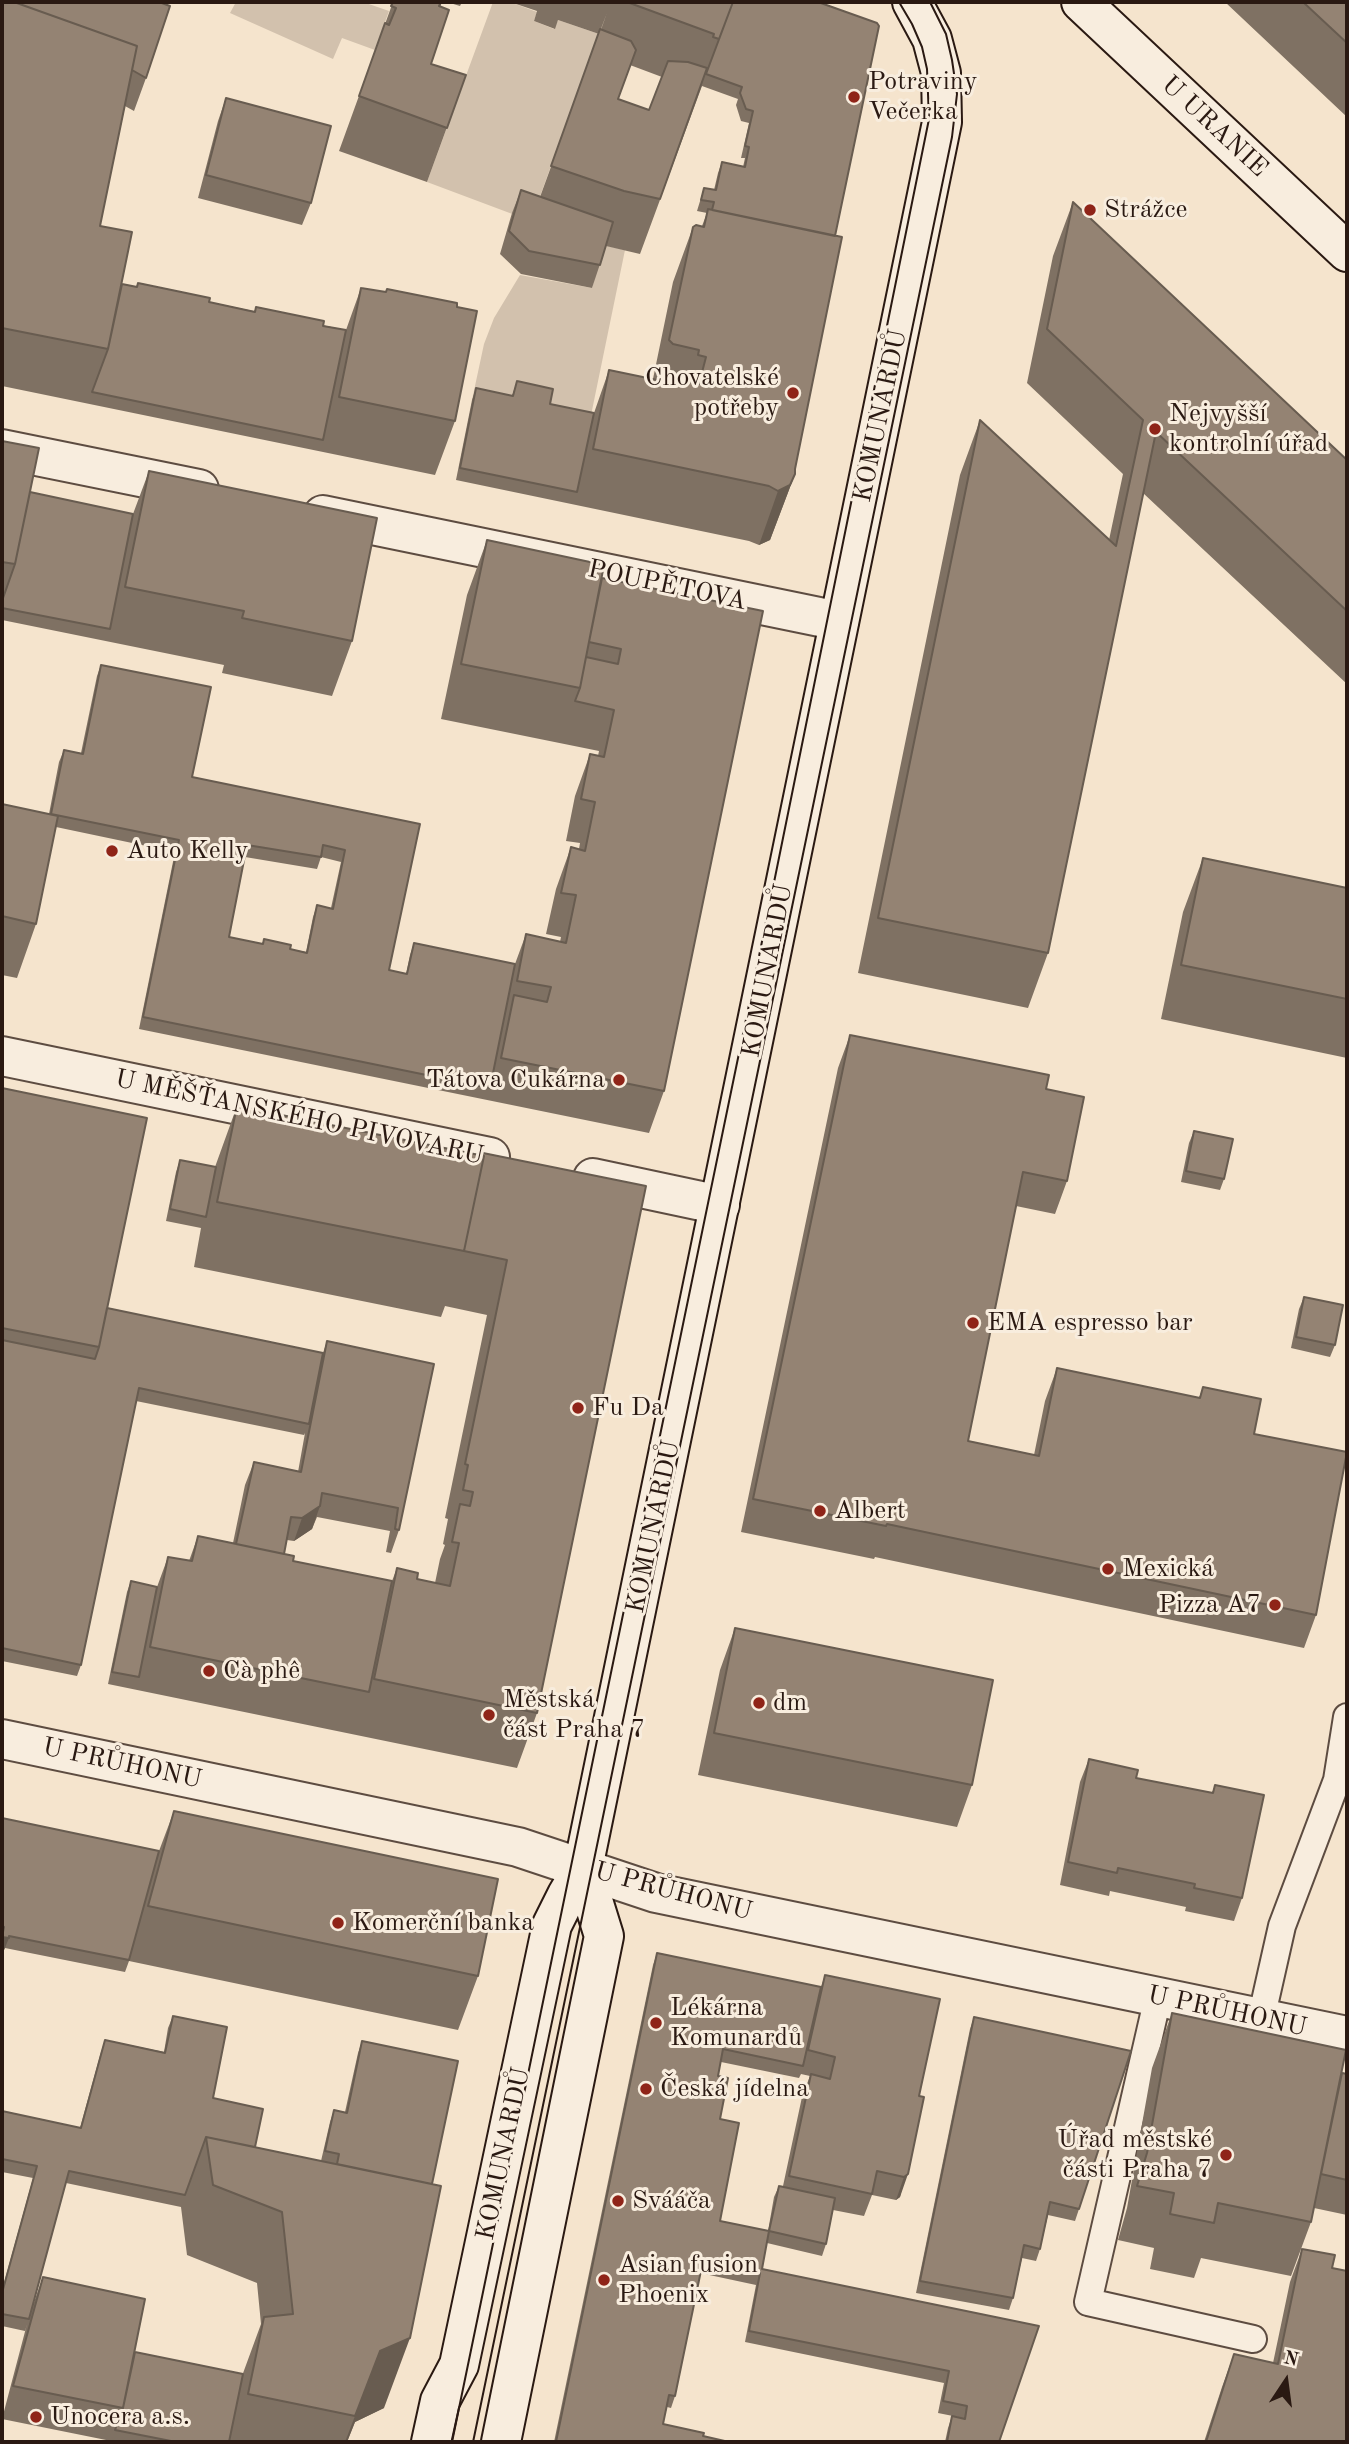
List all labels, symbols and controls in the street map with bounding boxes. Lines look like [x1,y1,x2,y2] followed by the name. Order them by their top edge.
[868,66,978,128] place label: Potraviny Večerka
[1154,70,1274,184] street label: U URANIE
[846,89,862,105] marker: Potraviny Večerka
[1104,194,1187,226] place label: Strážce
[1082,202,1098,218] marker: Strážce
[847,327,915,505] street label: KOMUNARDŮ
[645,362,779,424] place label: Chovatelské potřeby
[785,385,801,401] marker: Chovatelské potřeby
[1169,398,1328,460] place label: Nejvyšší kontrolní úřad
[1147,421,1163,437] marker: Nejvyšší kontrolní úřad
[585,554,749,618] street label: POUPĚTOVA
[126,835,248,867] place label: Auto Kelly
[104,843,120,859] marker: Auto Kelly
[736,882,800,1060] street label: KOMUNARDŮ
[112,1064,486,1172] street label: U MĚŠŤANSKÉHO PIVOVARU
[426,1064,605,1096] place label: Tátova Cukárna
[611,1072,627,1088] marker: Tátova Cukárna
[987,1307,1193,1339] place label: EMA espresso bar
[965,1315,981,1331] marker: EMA espresso bar
[592,1392,664,1424] place label: Fu Da
[570,1400,586,1416] marker: Fu Da
[620,1438,688,1616] street label: KOMUNARDŮ
[834,1495,906,1527] place label: Albert
[812,1503,828,1519] marker: Albert
[1122,1553,1214,1585] place label: Mexická
[1100,1561,1116,1577] marker: Mexická
[1158,1589,1261,1621] place label: Pizza A7
[1267,1597,1283,1613] marker: Pizza A7
[223,1655,300,1687] place label: Cà phê
[201,1663,217,1679] marker: Cà phê
[503,1684,645,1746] place label: Městská část Praha 7
[773,1687,807,1719] place label: dm
[751,1695,767,1711] marker: dm
[481,1707,497,1723] marker: Městská část Praha 7
[39,1732,205,1796] street label: U PRŮHONU
[591,1856,755,1928] street label: U PRŮHONU
[352,1907,534,1939] place label: Komerční banka
[330,1915,346,1931] marker: Komerční banka
[1144,1980,1310,2044] street label: U PRŮHONU
[670,1992,802,2054] place label: Lékárna Komunardů
[648,2015,664,2031] marker: Lékárna Komunardů
[470,2065,538,2243] street label: KOMUNARDŮ
[660,2073,809,2105] place label: Česká jídelna
[638,2081,654,2097] marker: Česká jídelna
[1058,2124,1212,2186] place label: Úřad městské části Praha 7
[1218,2147,1234,2163] marker: Úřad městské části Praha 7
[632,2185,711,2217] place label: Svááča
[610,2193,626,2209] marker: Svááča
[618,2249,758,2310] place label: Asian fusion Phoenix
[596,2272,612,2288] marker: Asian fusion Phoenix
[1251,2346,1321,2416] north arrow
[1282,2349,1300,2371] text: N
[50,2401,190,2433] place label: Unocera a.s.
[28,2409,44,2425] marker: Unocera a.s.

